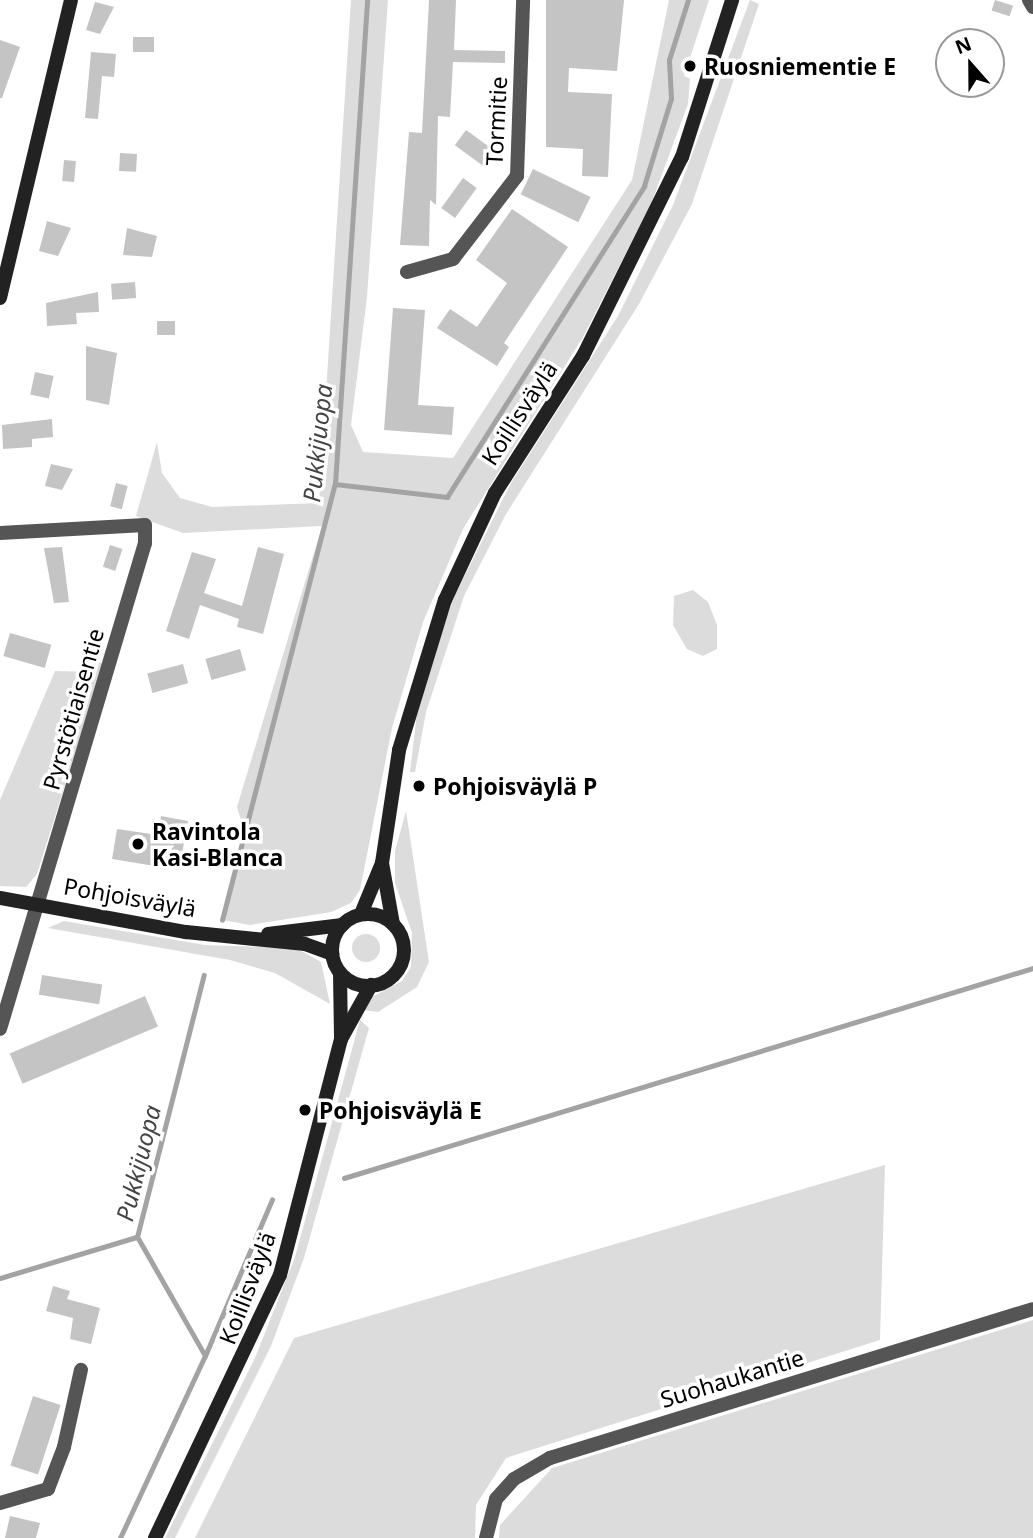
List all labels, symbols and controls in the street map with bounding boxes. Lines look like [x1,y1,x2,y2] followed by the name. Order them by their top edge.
[935,28,1005,98] north arrow
[951,30,975,60] text: N
[704,52,896,80] place label: Ruosniementie E
[682,58,698,74] marker: Ruosniementie E
[480,76,512,166] street label: Tormitie
[475,356,563,470] street label: Koillisväylä
[296,383,338,503] water label: Pukkijuopa
[37,625,109,793] street label: Pyrstötiaisentie
[433,772,597,800] place label: Pohjoisväylä P
[411,778,427,794] marker: Pohjoisväylä P
[152,817,283,871] place label: Ravintola Kasi-Blanca
[130,836,146,852] marker: Ravintola Kasi-Blanca
[62,872,198,922] street label: Pohjoisväylä
[319,1096,482,1124] place label: Pohjoisväylä E
[110,1102,166,1224] water label: Pukkijuopa
[297,1102,313,1118] marker: Pohjoisväylä E
[213,1228,281,1348] street label: Koillisväylä
[657,1343,807,1413] street label: Suohaukantie

